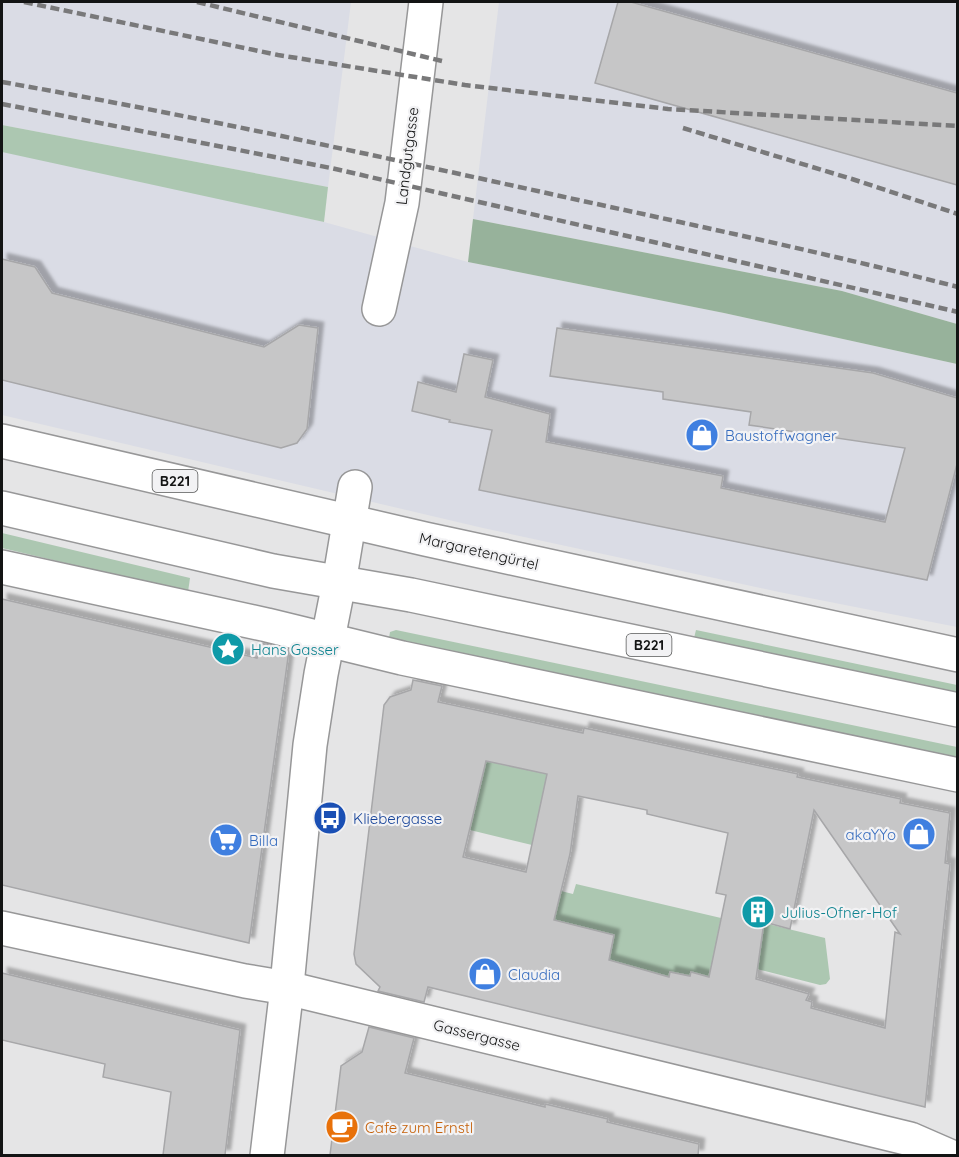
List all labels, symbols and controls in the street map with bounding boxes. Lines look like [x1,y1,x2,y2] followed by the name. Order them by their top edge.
[392,106,422,206] street label: Landgutgasse
[684,417,720,453] shop icon: Baustoffwagner
[725,426,837,445] place label: Baustoffwagner
[152,470,198,492] road number: B221
[417,528,541,574] street label: Margaretengürtel
[210,631,246,667] place icon: Hans Gasser
[626,634,672,656] road number: B221
[251,640,339,659] place label: Hans Gasser
[312,800,348,836] bus stop icon: Kliebergasse
[353,809,442,828] place label: Kliebergasse
[901,816,937,852] shop icon: akaYYo
[208,822,244,858] supermarket icon: Billa
[845,825,896,844] place label: akaYYo
[249,831,278,850] place label: Billa
[740,894,776,930] building icon: Julius-Ofner-Hof
[781,903,898,922] place label: Julius-Ofner-Hof
[467,956,503,992] shop icon: Claudia
[508,965,560,984] place label: Claudia
[432,1015,522,1055] street label: Gassergasse
[324,1109,360,1145] cafe icon: Cafe zum Ernstl
[365,1118,473,1137] place label: Cafe zum Ernstl

